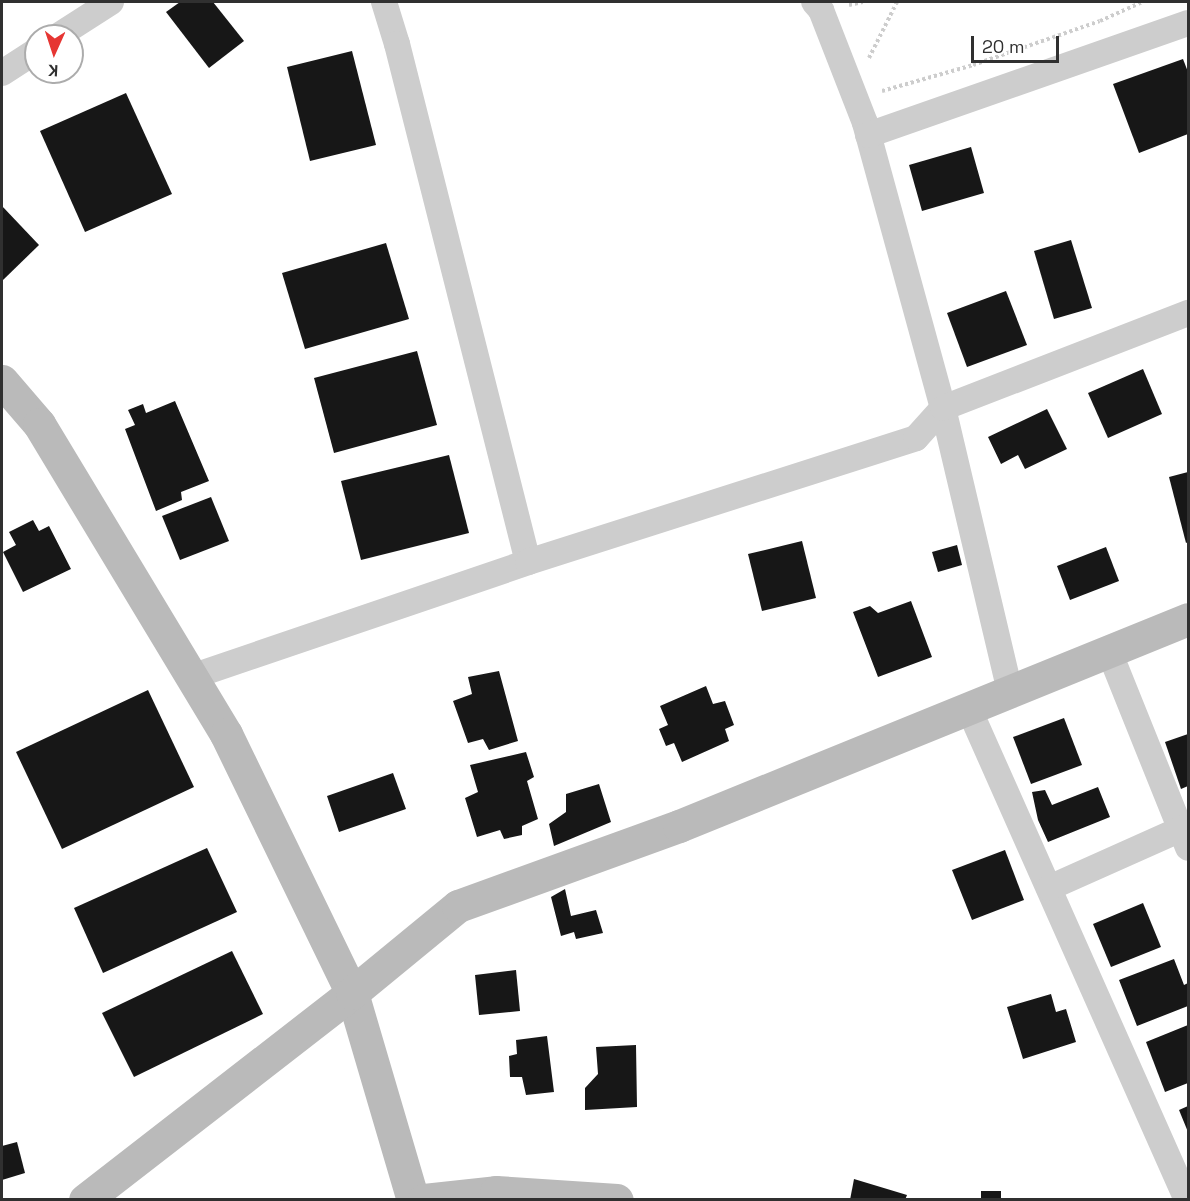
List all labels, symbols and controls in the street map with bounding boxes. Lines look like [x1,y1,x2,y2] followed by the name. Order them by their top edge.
[24,24,84,84] north arrow
[974,24,1062,62] scale bar
[982,35,1025,58] text: 20 m
[48,60,59,81] text: K

